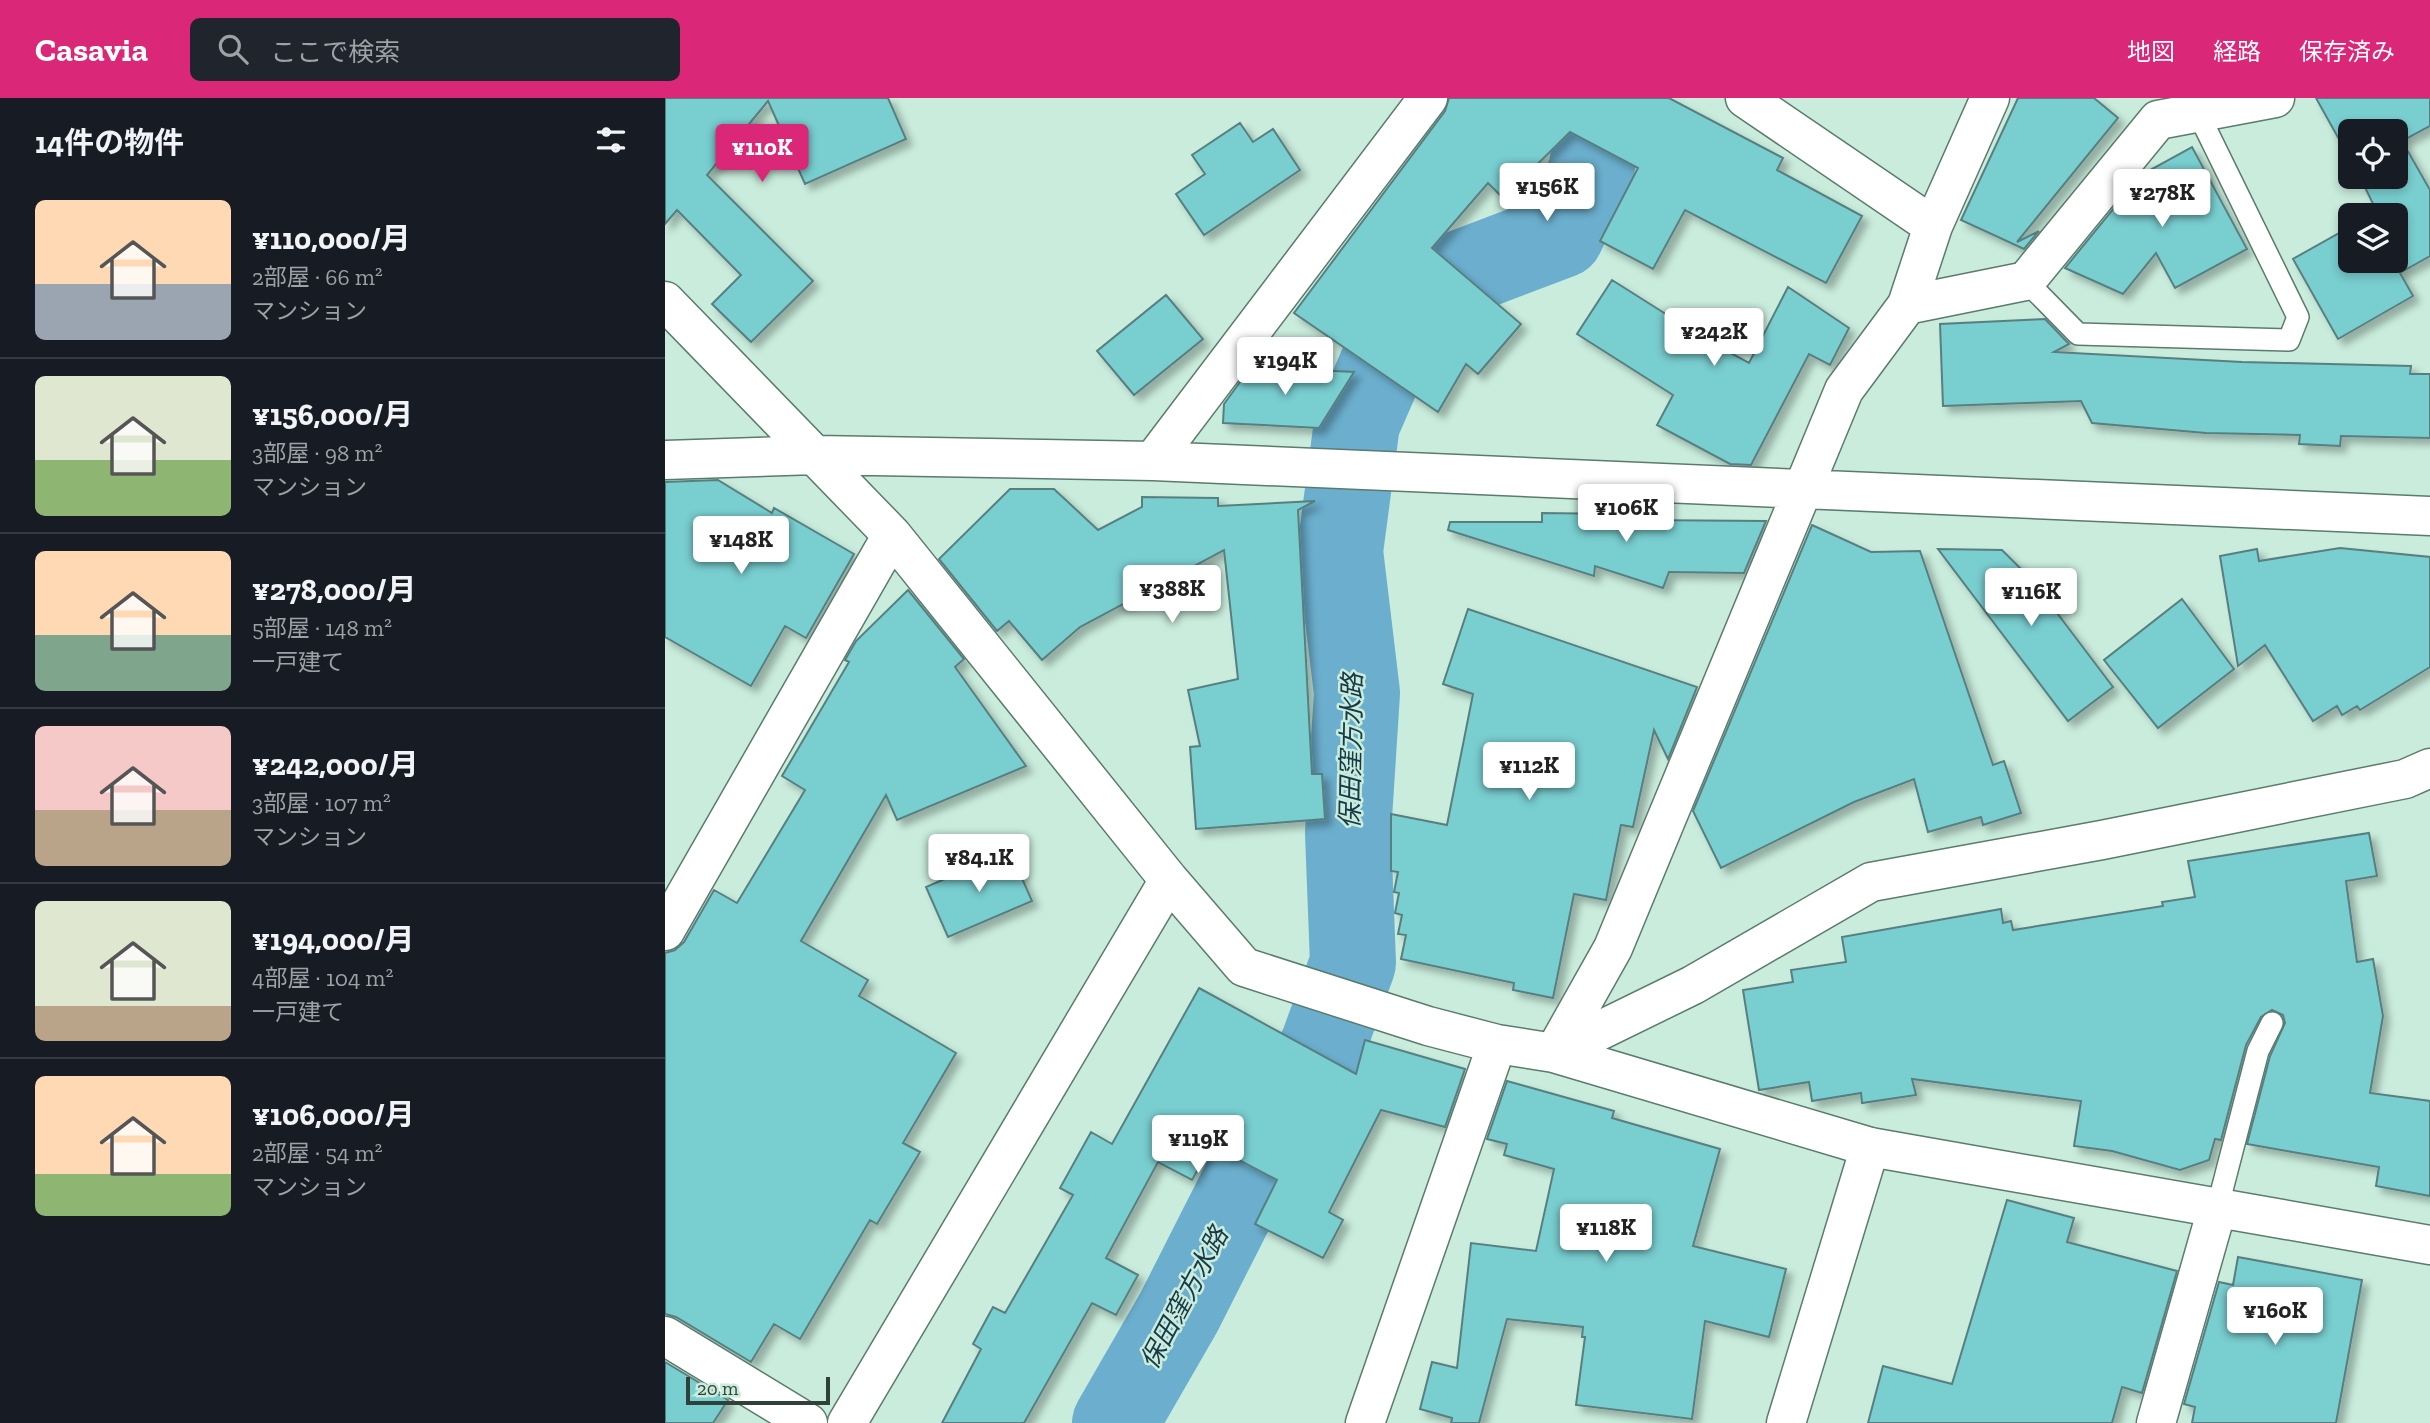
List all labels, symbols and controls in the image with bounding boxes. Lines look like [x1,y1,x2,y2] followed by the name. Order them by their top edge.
[190,18,680,81] search box
[35,30,148,69] text: Casavia
[214,30,252,68] icon: search
[270,36,400,68] text: ここで検索
[2127,37,2175,66] text: 地図
[2213,37,2261,66] text: 経路
[2299,37,2395,66] text: 保存済み
[2338,119,2408,273] map controls
[2338,119,2408,189] button: locate
[592,121,630,159] icon: filters
[35,125,184,161] text: 14件の物件
[713,125,811,184] pin: ¥110K
[731,133,793,161] text: ¥110K
[1498,164,1596,223] pin: ¥156K
[2113,170,2211,229] pin: ¥278K
[1516,172,1578,200] text: ¥156K
[2129,178,2195,206] text: ¥278K
[2338,203,2408,273] button: layers
[252,221,411,257] text: ¥110,000/月
[91,228,175,312] icon: home
[252,263,383,291] text: 2部屋 · 66 m²
[252,297,367,325] text: マンション
[1665,308,1763,368] pin: ¥242K
[1681,317,1748,345] text: ¥242K
[1236,338,1334,397] pin: ¥194K
[1253,346,1317,374] text: ¥194K
[252,397,413,433] text: ¥156,000/月
[91,404,175,488] icon: home
[252,439,382,467] text: 3部屋 · 98 m²
[252,473,367,501] text: マンション
[1577,484,1675,544] pin: ¥106K
[1594,493,1658,521] text: ¥106K
[692,517,790,576] pin: ¥148K
[709,525,773,553] text: ¥148K
[1123,566,1221,625] pin: ¥388K
[1982,568,2080,628] pin: ¥116K
[252,572,416,608] text: ¥278,000/月
[1139,574,1205,602] text: ¥388K
[2001,577,2061,605] text: ¥116K
[91,579,175,663] icon: home
[252,614,392,642] text: 5部屋 · 148 m²
[252,648,344,676] text: 一戸建て
[1334,671,1368,829] water label: 保田窪方水路
[1480,742,1578,802] pin: ¥112K
[252,747,419,783] text: ¥242,000/月
[1499,751,1559,779] text: ¥112K
[91,754,175,838] icon: home
[252,789,391,817] text: 3部屋 · 107 m²
[252,823,367,851] text: マンション
[922,834,1036,894] pin: ¥84.1K
[944,843,1014,871] text: ¥84.1K
[252,922,415,958] text: ¥194,000/月
[91,929,175,1013] icon: home
[252,964,393,992] text: 4部屋 · 104 m²
[252,998,344,1026] text: 一戸建て
[252,1097,415,1133] text: ¥106,000/月
[91,1104,175,1188] icon: home
[1149,1116,1247,1175] pin: ¥119K
[1168,1124,1228,1152] text: ¥119K
[252,1139,383,1167] text: 2部屋 · 54 m²
[252,1173,367,1201] text: マンション
[1557,1204,1655,1264] pin: ¥118K
[1576,1213,1636,1241] text: ¥118K
[1133,1220,1236,1374] water label: 保田窪方水路
[2226,1288,2324,1347] pin: ¥160K
[2243,1296,2307,1324] text: ¥160K
[686,1374,829,1406] scale bar
[697,1377,738,1400] text: 20 m

